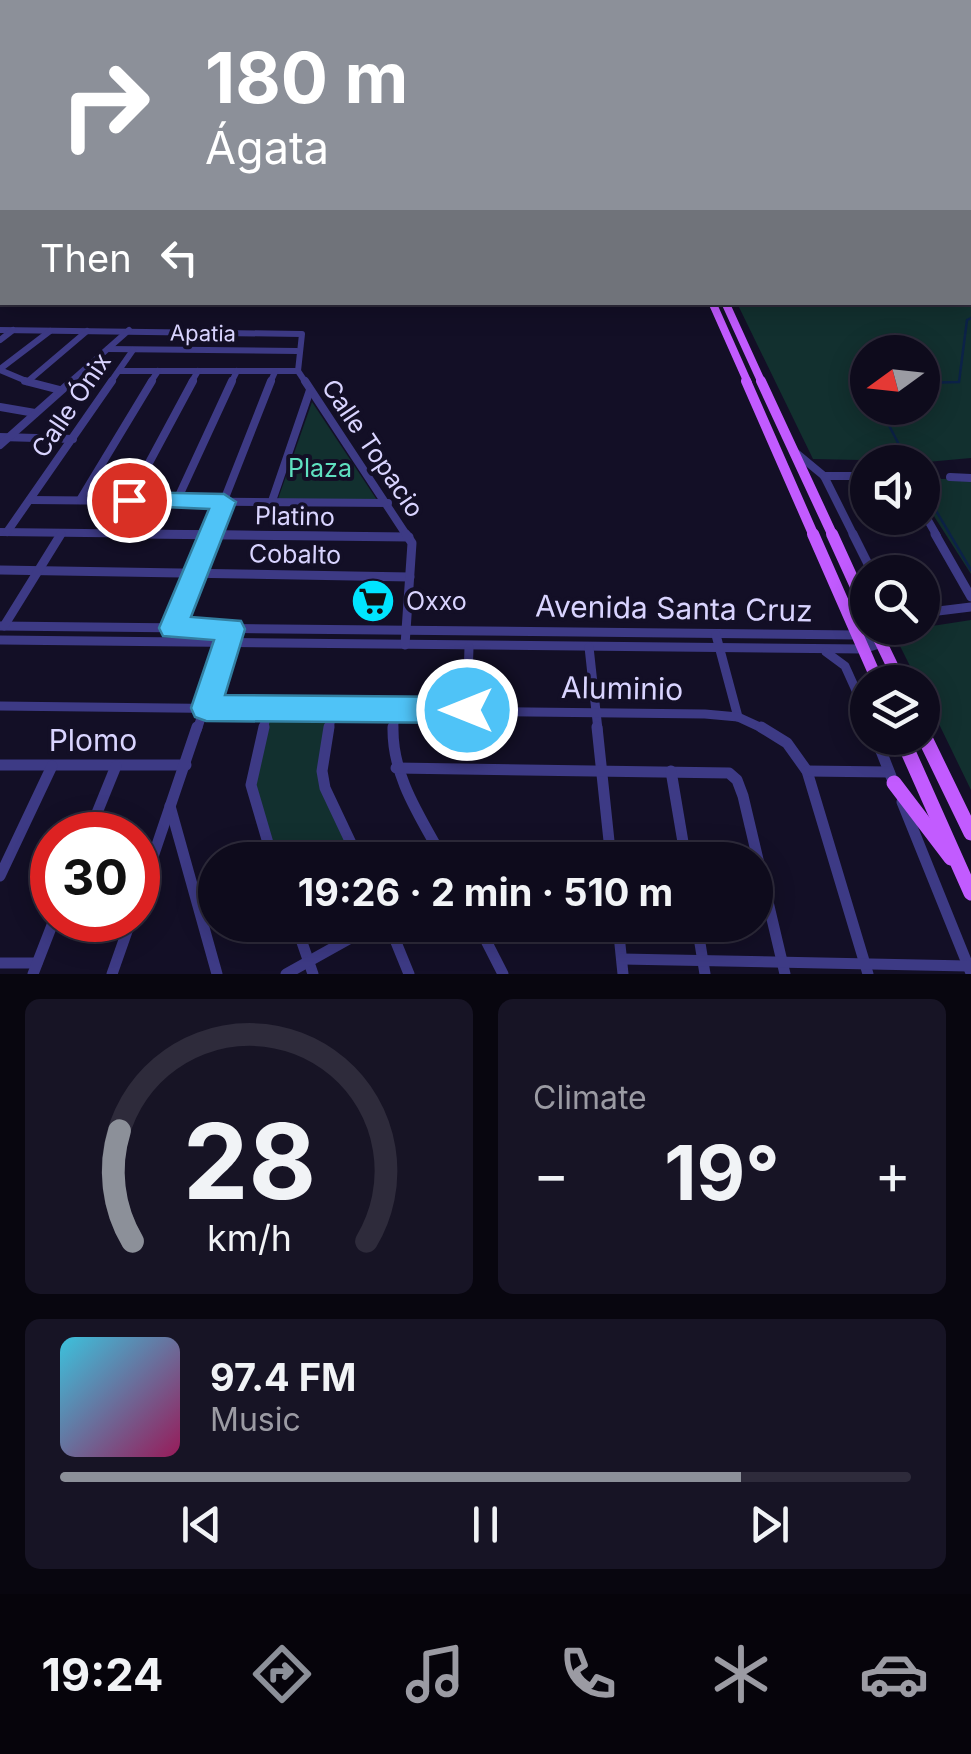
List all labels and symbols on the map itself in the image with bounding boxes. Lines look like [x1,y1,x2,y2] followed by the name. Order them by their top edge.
[170,319,236,347] street label: Apatia
[850,335,940,425] north arrow
[24,346,117,463] street label: Calle Ónix
[316,373,430,523] street label: Calle Topacio
[288,453,352,483] park label: Plaza
[87,458,172,543] pin
[255,500,335,532] street label: Platino
[249,538,341,570] street label: Cobalto
[350,578,396,624] supermarket icon: Oxxo
[406,586,467,616] place label: Oxxo
[535,588,813,628] street label: Avenida Santa Cruz
[415,658,519,762] position arrow
[561,669,683,707] street label: Aluminio
[49,722,137,758] street label: Plomo
[30,812,160,942] speed limit sign: 30

